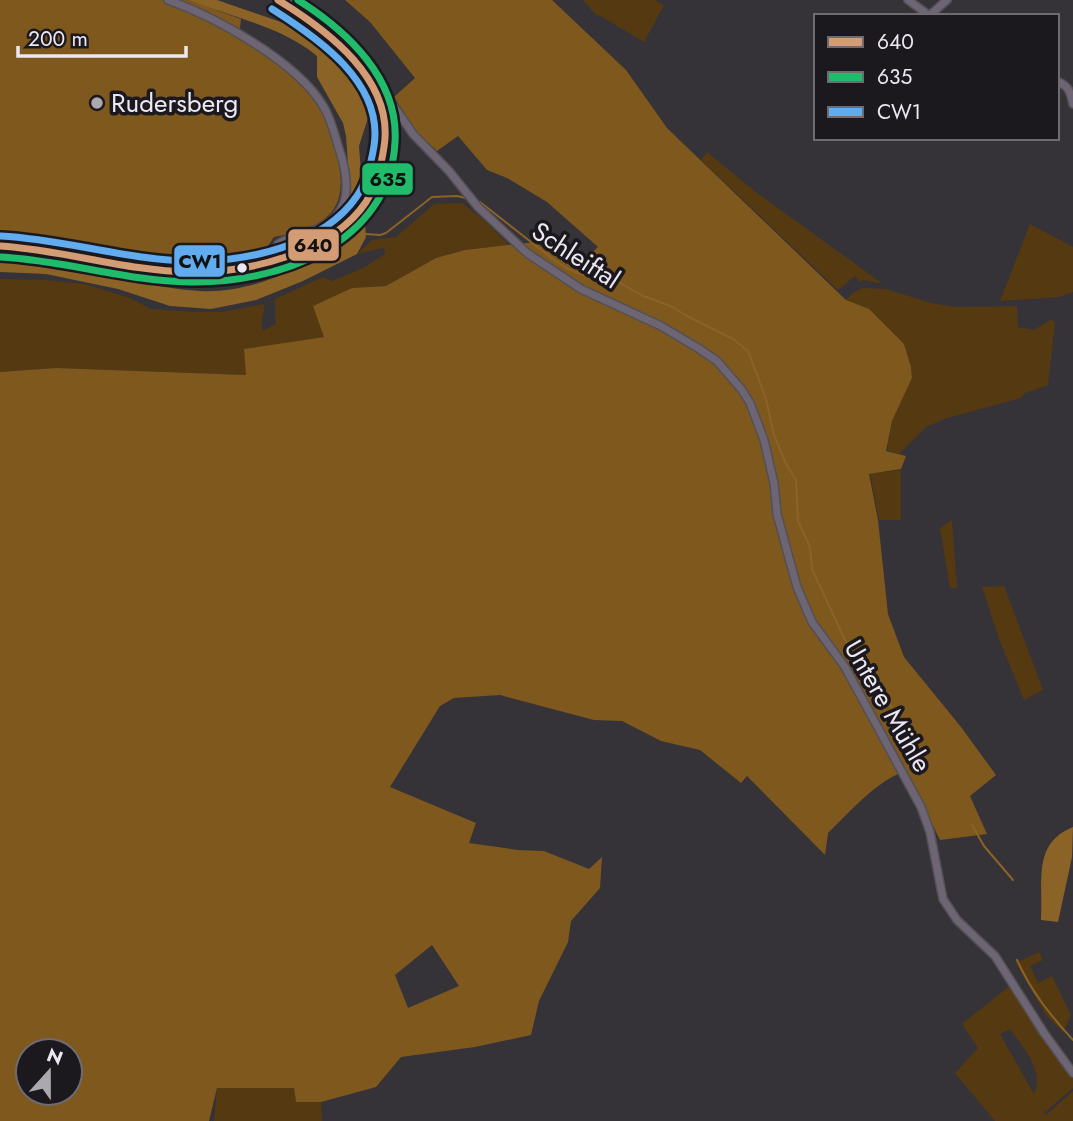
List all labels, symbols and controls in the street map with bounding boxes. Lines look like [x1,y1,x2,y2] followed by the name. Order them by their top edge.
[18,14,186,58] scale bar
[814,14,1059,140] legend
[28,24,88,54] text: 200 m
[877,27,914,57] text: 640
[877,62,912,92] text: 635
[111,84,238,122] place label: Rudersberg
[89,95,105,111] marker: Rudersberg
[877,97,921,127] text: CW1
[361,162,414,196] line badge: 635
[370,166,406,193] text: 635
[524,212,628,298] street label: Schleiftal
[287,228,340,262] line badge: 640
[294,232,332,259] text: 640
[173,244,226,278] line badge: CW1
[179,248,221,275] text: CW1
[235,261,249,275] unlabelled marker
[835,633,941,779] street label: Untere Mühle
[14,1037,84,1107] north arrow
[43,1041,67,1072] text: N

